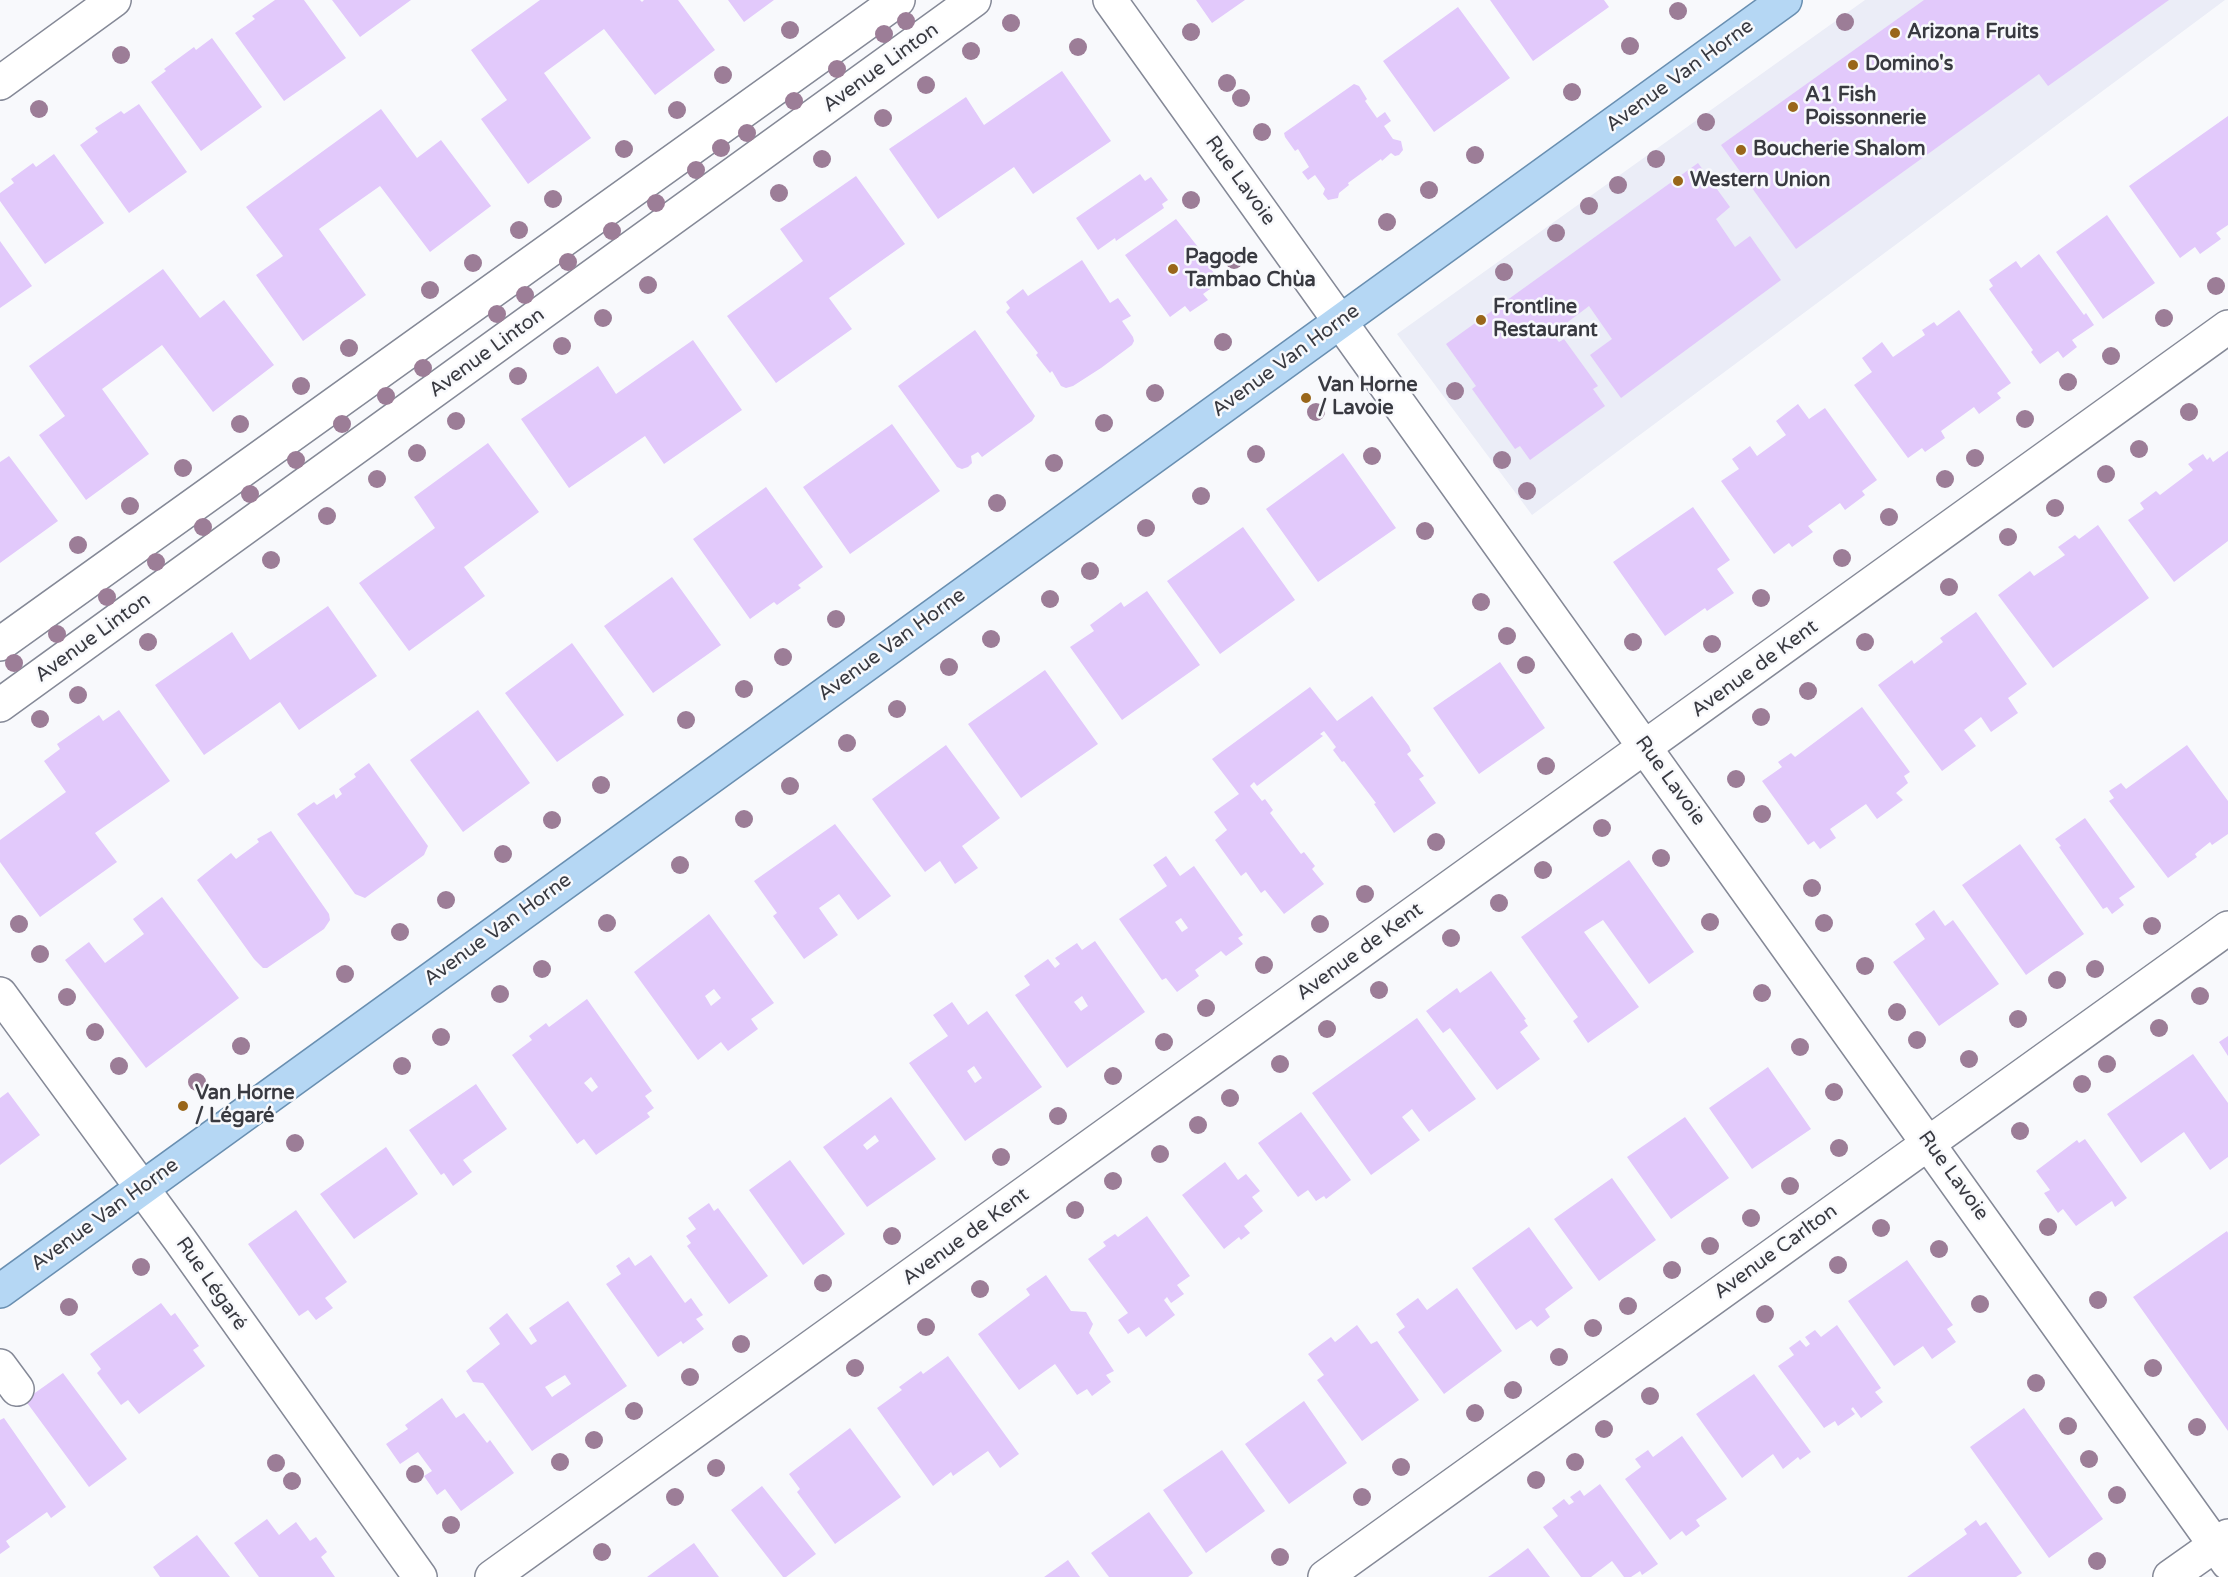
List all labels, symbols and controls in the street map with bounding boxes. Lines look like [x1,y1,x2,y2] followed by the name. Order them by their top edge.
[1602,14,1758,138] street label: Avenue Van Horne
[819,18,943,118] street label: Avenue Linton
[1907,21,2039,45] place label: Arizona Fruits
[1888,26,1902,40] marker: Arizona Fruits
[1865,53,1953,77] place label: Domino's
[1846,58,1860,72] marker: Domino's
[1805,84,1926,131] place label: A1 Fish Poissonnerie
[1786,100,1800,114] marker: A1 Fish Poissonnerie
[1200,132,1280,230] street label: Rue Lavoie
[1753,138,1925,162] place label: Boucherie Shalom
[1734,143,1748,157] marker: Boucherie Shalom
[1690,169,1830,193] place label: Western Union
[1671,174,1685,188] marker: Western Union
[1185,246,1316,293] place label: Pagode Tambao Chùa
[1166,262,1180,276] marker: Pagode Tambao Chùa
[1493,296,1598,343] place label: Frontline Restaurant
[1208,299,1364,423] street label: Avenue Van Horne
[425,303,549,403] street label: Avenue Linton
[1474,313,1488,327] marker: Frontline Restaurant
[1318,374,1418,421] place label: Van Horne / Lavoie
[1299,391,1313,405] marker: Van Horne / Lavoie
[814,583,970,707] street label: Avenue Van Horne
[31,588,155,688] street label: Avenue Linton
[1687,615,1823,723] street label: Avenue de Kent
[1630,732,1710,830] street label: Rue Lavoie
[420,868,576,992] street label: Avenue Van Horne
[1292,898,1428,1006] street label: Avenue de Kent
[195,1082,295,1129] place label: Van Horne / Légaré
[176,1099,190,1113] marker: Van Horne / Légaré
[1913,1127,1993,1225] street label: Rue Lavoie
[27,1153,183,1277] street label: Avenue Van Horne
[898,1183,1034,1291] street label: Avenue de Kent
[1710,1199,1842,1305] street label: Avenue Carlton
[170,1233,252,1335] street label: Rue Légaré

